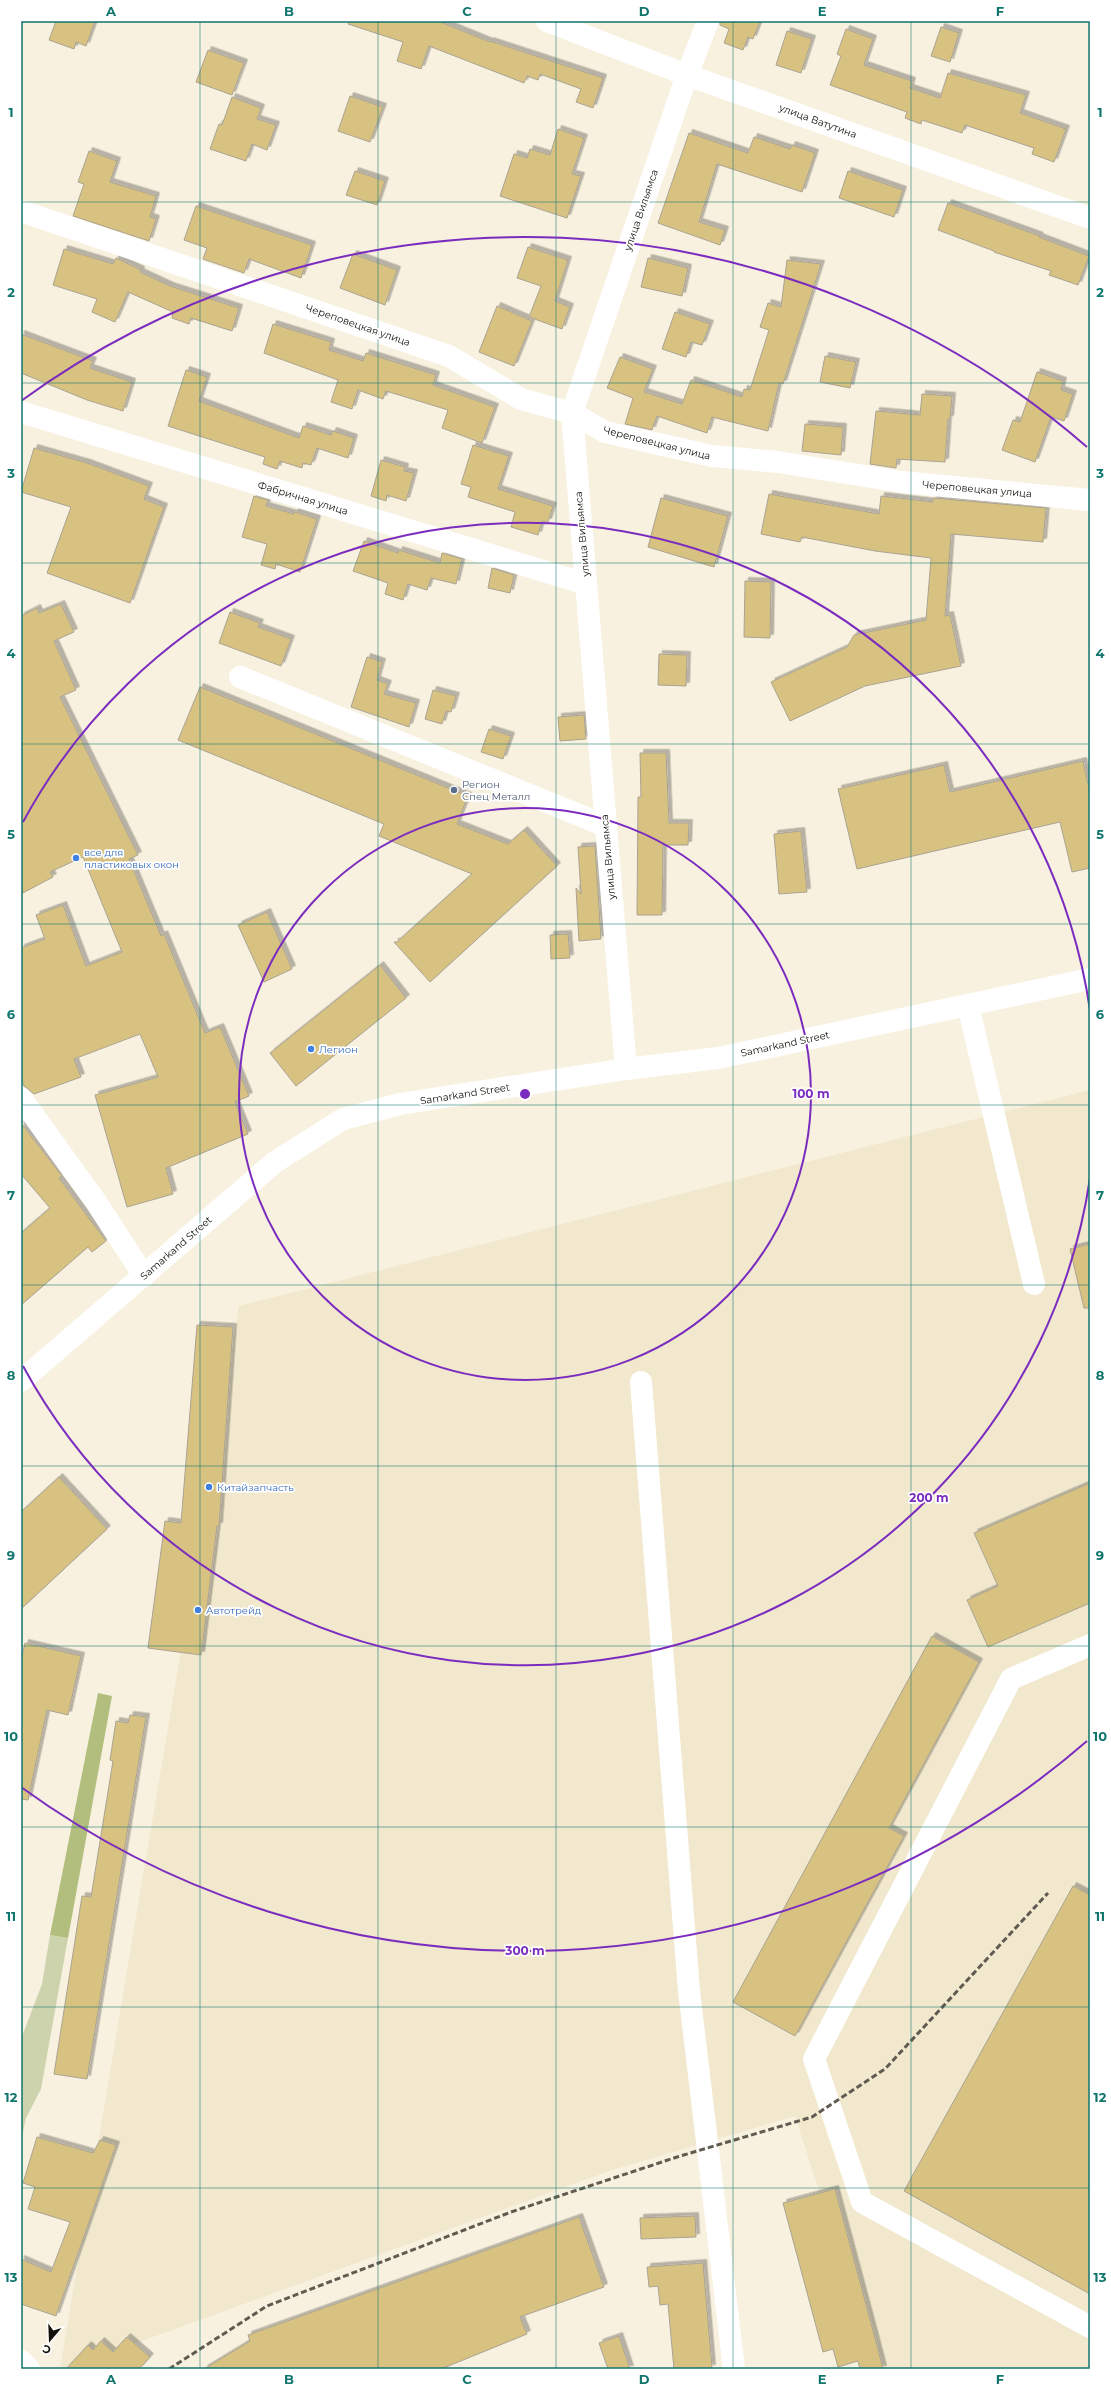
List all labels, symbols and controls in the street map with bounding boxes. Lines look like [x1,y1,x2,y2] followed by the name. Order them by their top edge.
[105,3,117,19] text: A
[284,3,294,19] text: B
[462,3,472,19] text: C
[639,3,650,19] text: D
[818,3,827,19] text: E
[996,3,1004,19] text: F
[776,101,859,141] street label: улица Ватутина
[8,104,14,120] text: 1
[1097,104,1103,120] text: 1
[621,168,661,253] street label: улица Вильямса
[7,284,15,300] text: 2
[1096,284,1104,300] text: 2
[304,301,412,349] street label: Череповецкая улица
[602,423,712,463] street label: Череповецкая улица
[6,465,15,481] text: 3
[1095,465,1104,481] text: 3
[256,478,350,518] street label: Фабричная улица
[922,478,1032,500] street label: Череповецкая улица
[572,491,592,578] street label: улица Вильямса
[7,645,16,661] text: 4
[1096,645,1105,661] text: 4
[462,778,530,803] place label: Регион Спец Металл
[449,785,459,795] marker: Регион Спец Металл
[598,814,618,901] street label: улица Вильямса
[7,826,15,842] text: 5
[1096,826,1104,842] text: 5
[84,846,179,871] place label: все для пластиковых окон
[71,853,81,863] marker: все для пластиковых окон
[7,1006,16,1022] text: 6
[1096,1006,1105,1022] text: 6
[739,1028,831,1060] street label: Samarkand Street
[319,1043,358,1056] place label: Легион
[306,1044,316,1054] marker: Легион
[419,1080,511,1108] street label: Samarkand Street
[793,1086,829,1101] text: 100 m
[518,1087,532,1101] centre of rings
[7,1187,15,1203] text: 7
[1096,1187,1104,1203] text: 7
[138,1213,214,1283] street label: Samarkand Street
[7,1367,16,1383] text: 8
[1096,1367,1105,1383] text: 8
[217,1481,294,1494] place label: Китайзапчасть
[204,1482,214,1492] marker: Китайзапчасть
[909,1490,949,1505] text: 200 m
[7,1547,15,1563] text: 9
[1096,1547,1104,1563] text: 9
[206,1604,262,1617] place label: Автотрейд
[193,1605,203,1615] marker: Автотрейд
[4,1728,18,1744] text: 10
[1093,1728,1107,1744] text: 10
[6,1908,16,1924] text: 11
[1095,1908,1105,1924] text: 11
[504,1943,545,1958] text: 300 m
[5,2089,18,2105] text: 12
[1094,2089,1107,2105] text: 12
[5,2269,18,2285] text: 13
[1094,2269,1107,2285] text: 13
[30,2320,70,2360] north arrow
[41,2342,53,2357] text: С
[105,2371,117,2387] text: A
[284,2371,294,2387] text: B
[462,2371,472,2387] text: C
[639,2371,650,2387] text: D
[818,2371,827,2387] text: E
[996,2371,1004,2387] text: F

